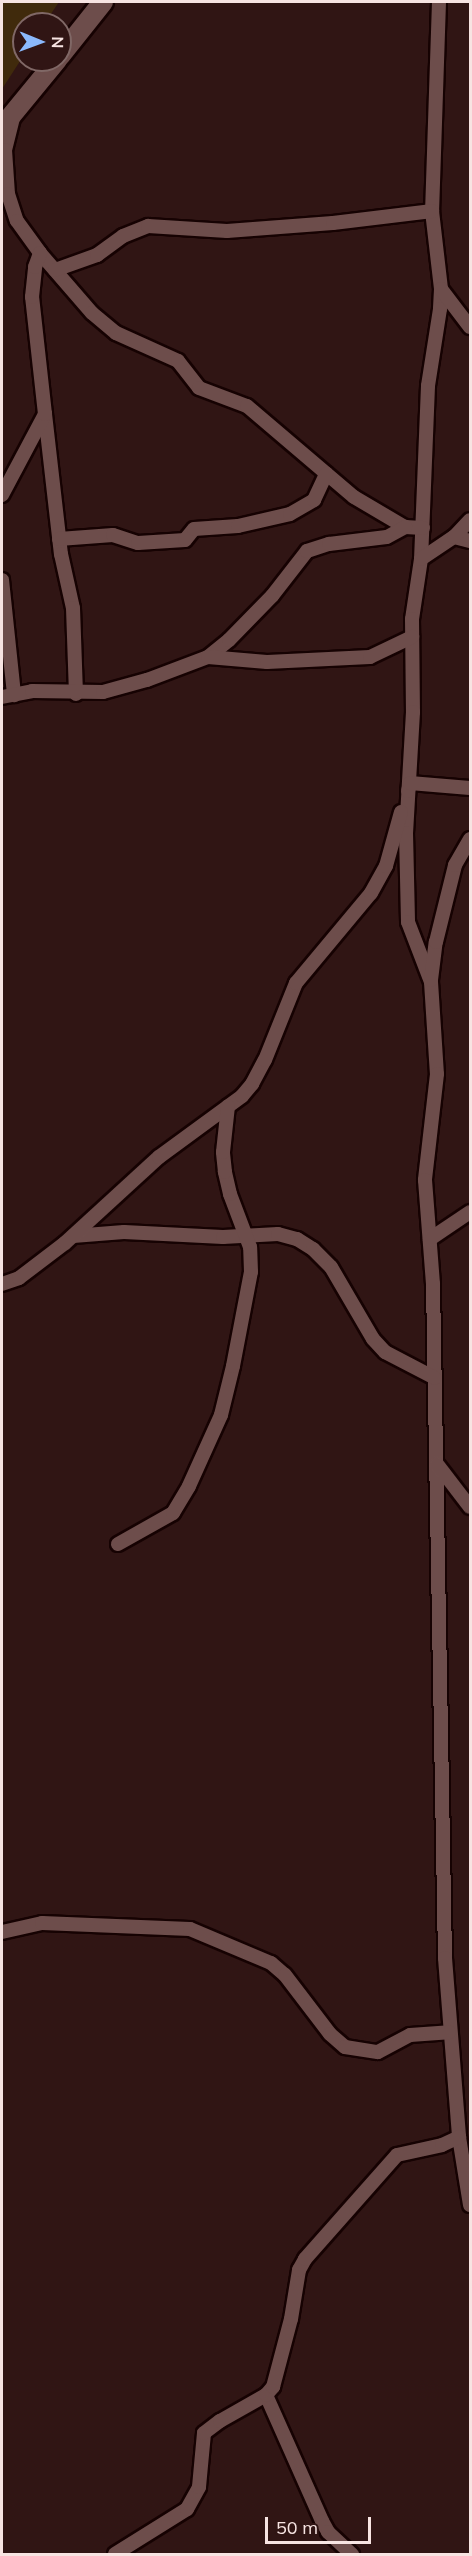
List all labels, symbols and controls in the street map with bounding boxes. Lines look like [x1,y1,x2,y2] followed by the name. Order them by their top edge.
[12,12,72,72] north arrow
[48,36,68,48] text: N
[268,2505,374,2543] scale bar
[276,2516,318,2539] text: 50 m

